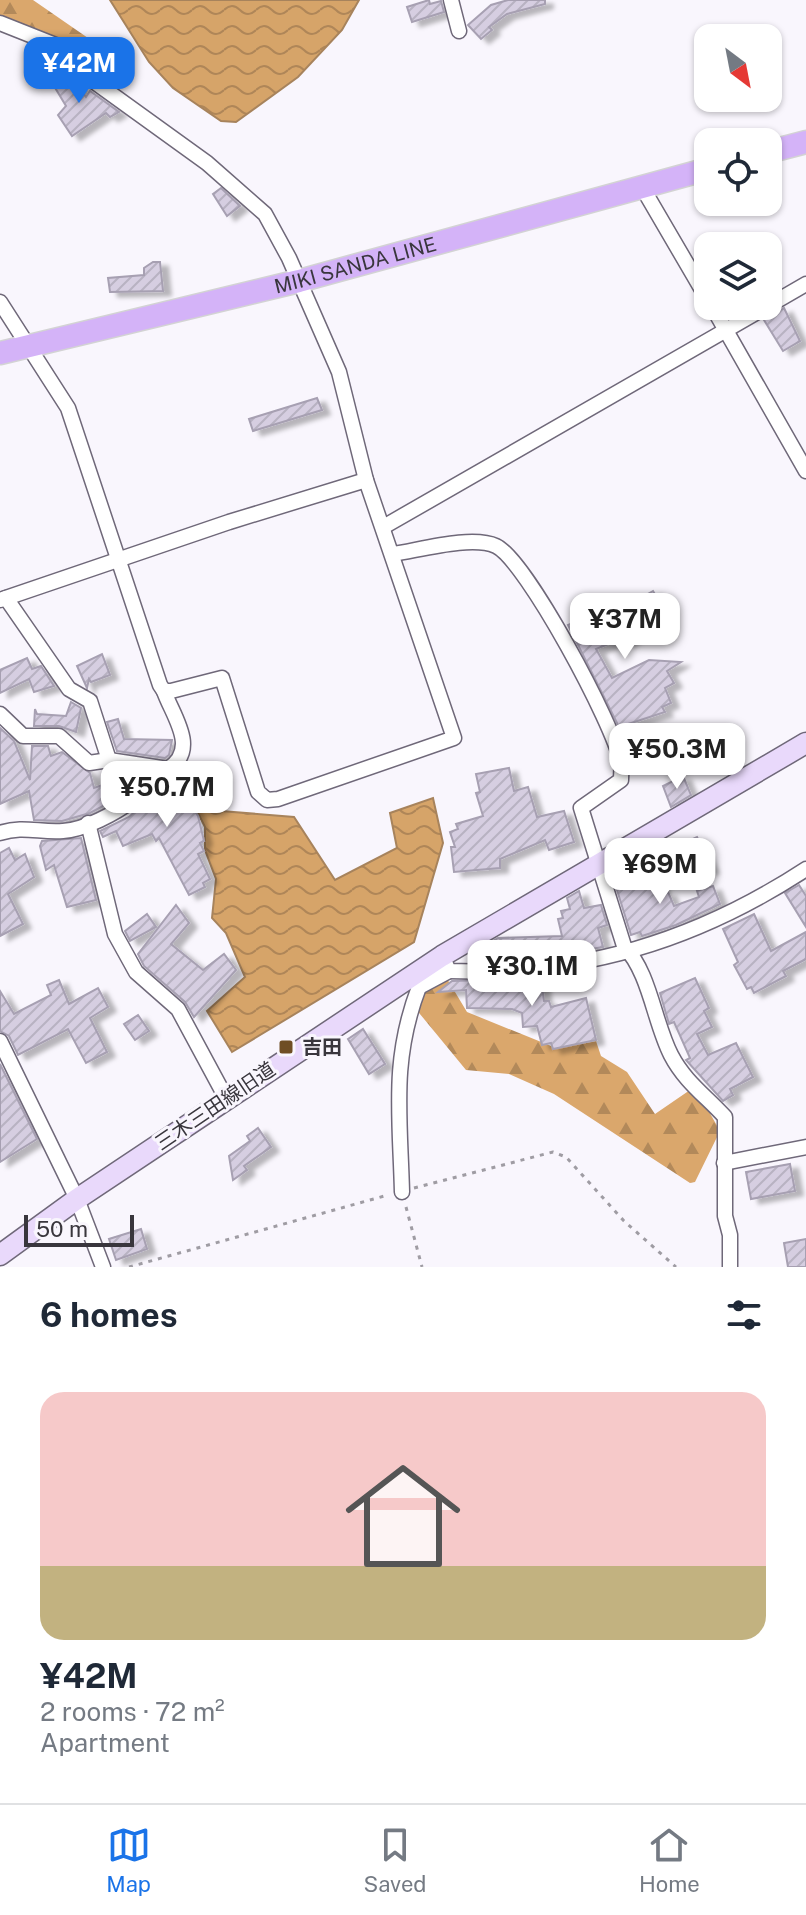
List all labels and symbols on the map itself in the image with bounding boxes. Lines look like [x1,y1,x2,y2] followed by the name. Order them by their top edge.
[694,24,782,112] north arrow
[32,37,126,105] pin: ¥42M
[272,232,439,299] street label: MIKI SANDA LINE
[578,593,672,661] pin: ¥37M
[612,723,742,791] pin: ¥50.3M
[102,761,232,829] pin: ¥50.7M
[613,838,707,906] pin: ¥69M
[467,940,597,1008] pin: ¥30.1M
[302,1035,342,1059] place label: 吉田
[277,1038,295,1056] marker: 吉田
[150,1057,280,1155] street label: 三木三田線旧道
[24,1211,134,1247] scale bar

